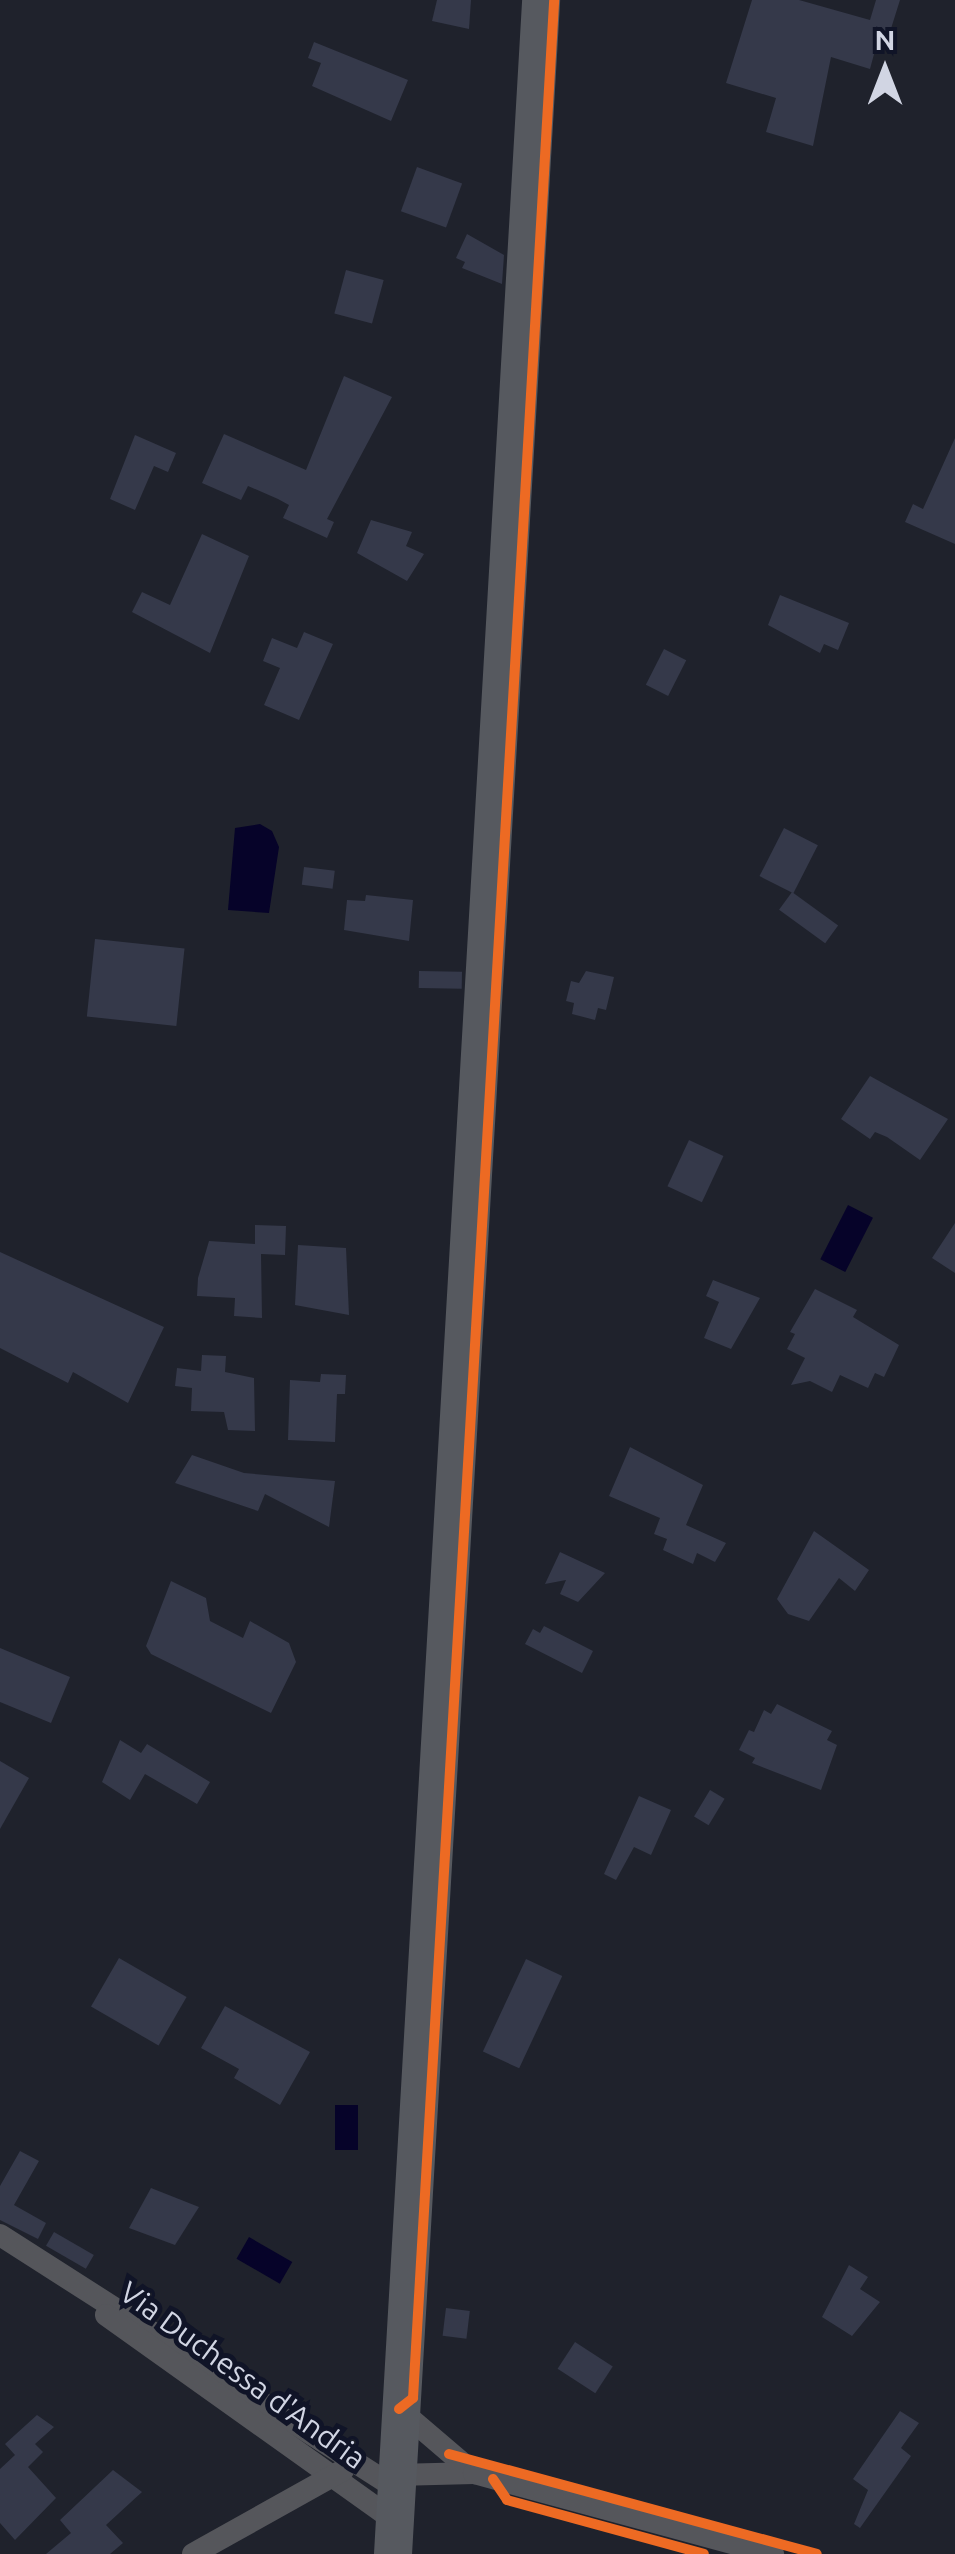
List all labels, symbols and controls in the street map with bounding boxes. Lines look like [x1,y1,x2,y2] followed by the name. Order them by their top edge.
[835,20,935,120] north arrow
[875,24,895,55] text: N
[113,2274,373,2476] street label: Via Duchessa d'Andria

